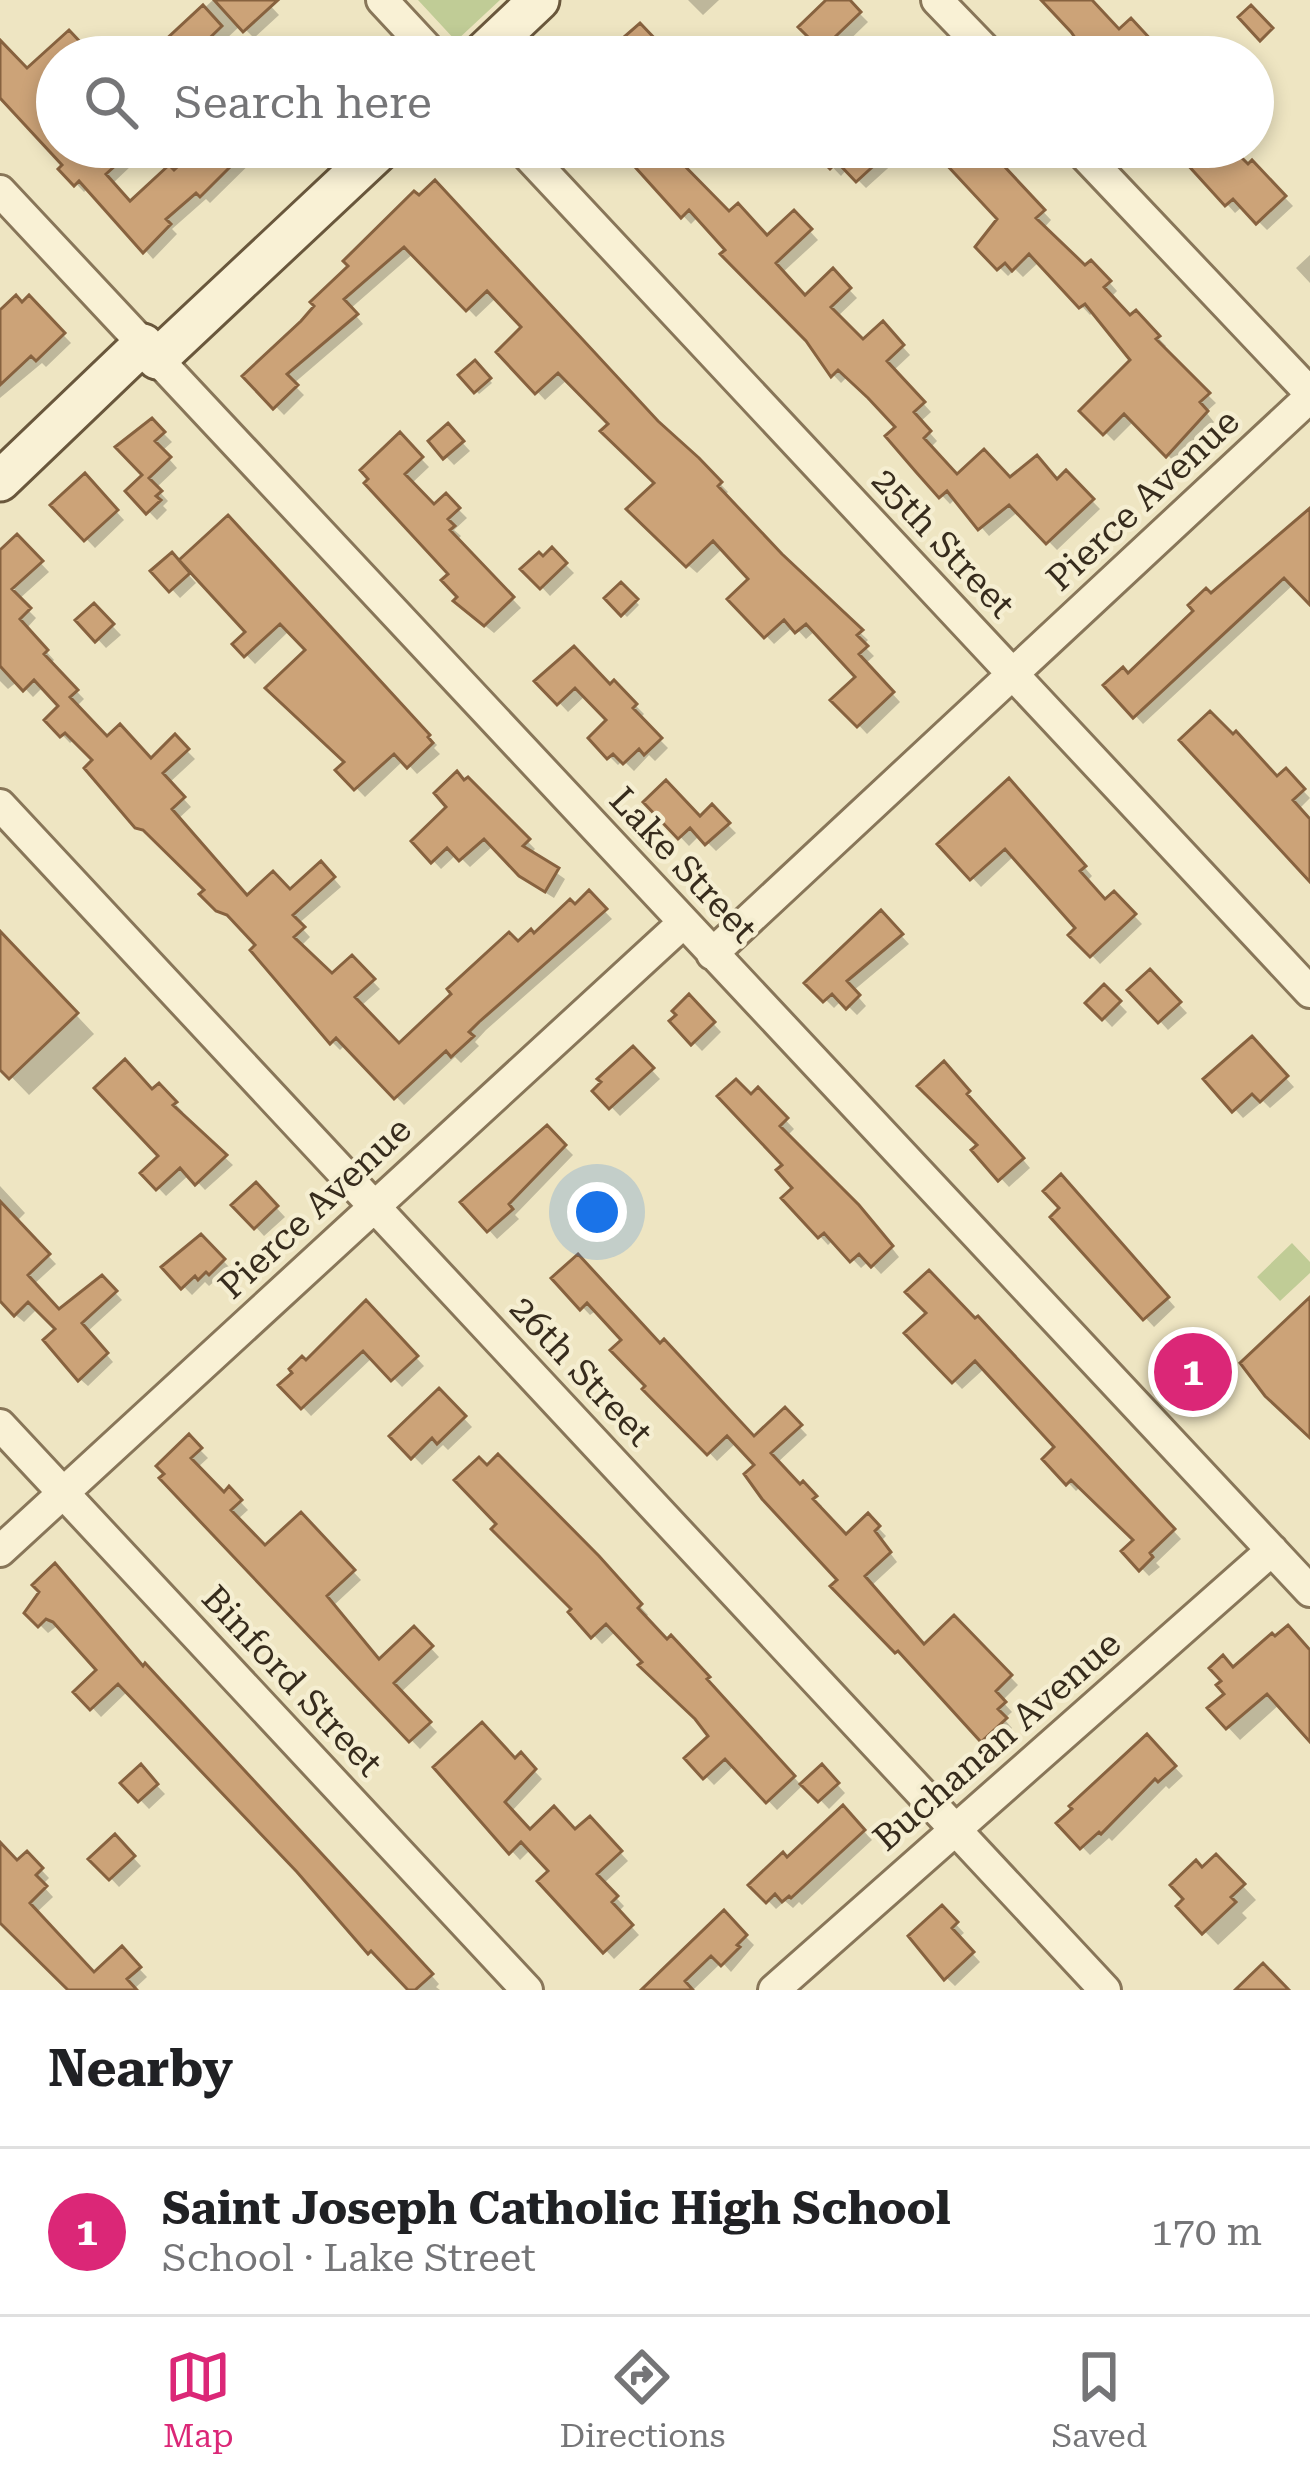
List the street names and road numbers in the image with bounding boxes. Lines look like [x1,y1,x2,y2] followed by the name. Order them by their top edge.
[1038,400,1248,600] street label: Pierce Avenue
[863,459,1023,627] street label: 25th Street
[601,779,765,951] street label: Lake Street
[210,1108,420,1308] street label: Pierce Avenue
[501,1287,661,1455] street label: 26th Street
[193,1577,391,1785] street label: Binford Street
[865,1622,1129,1860] street label: Buchanan Avenue

